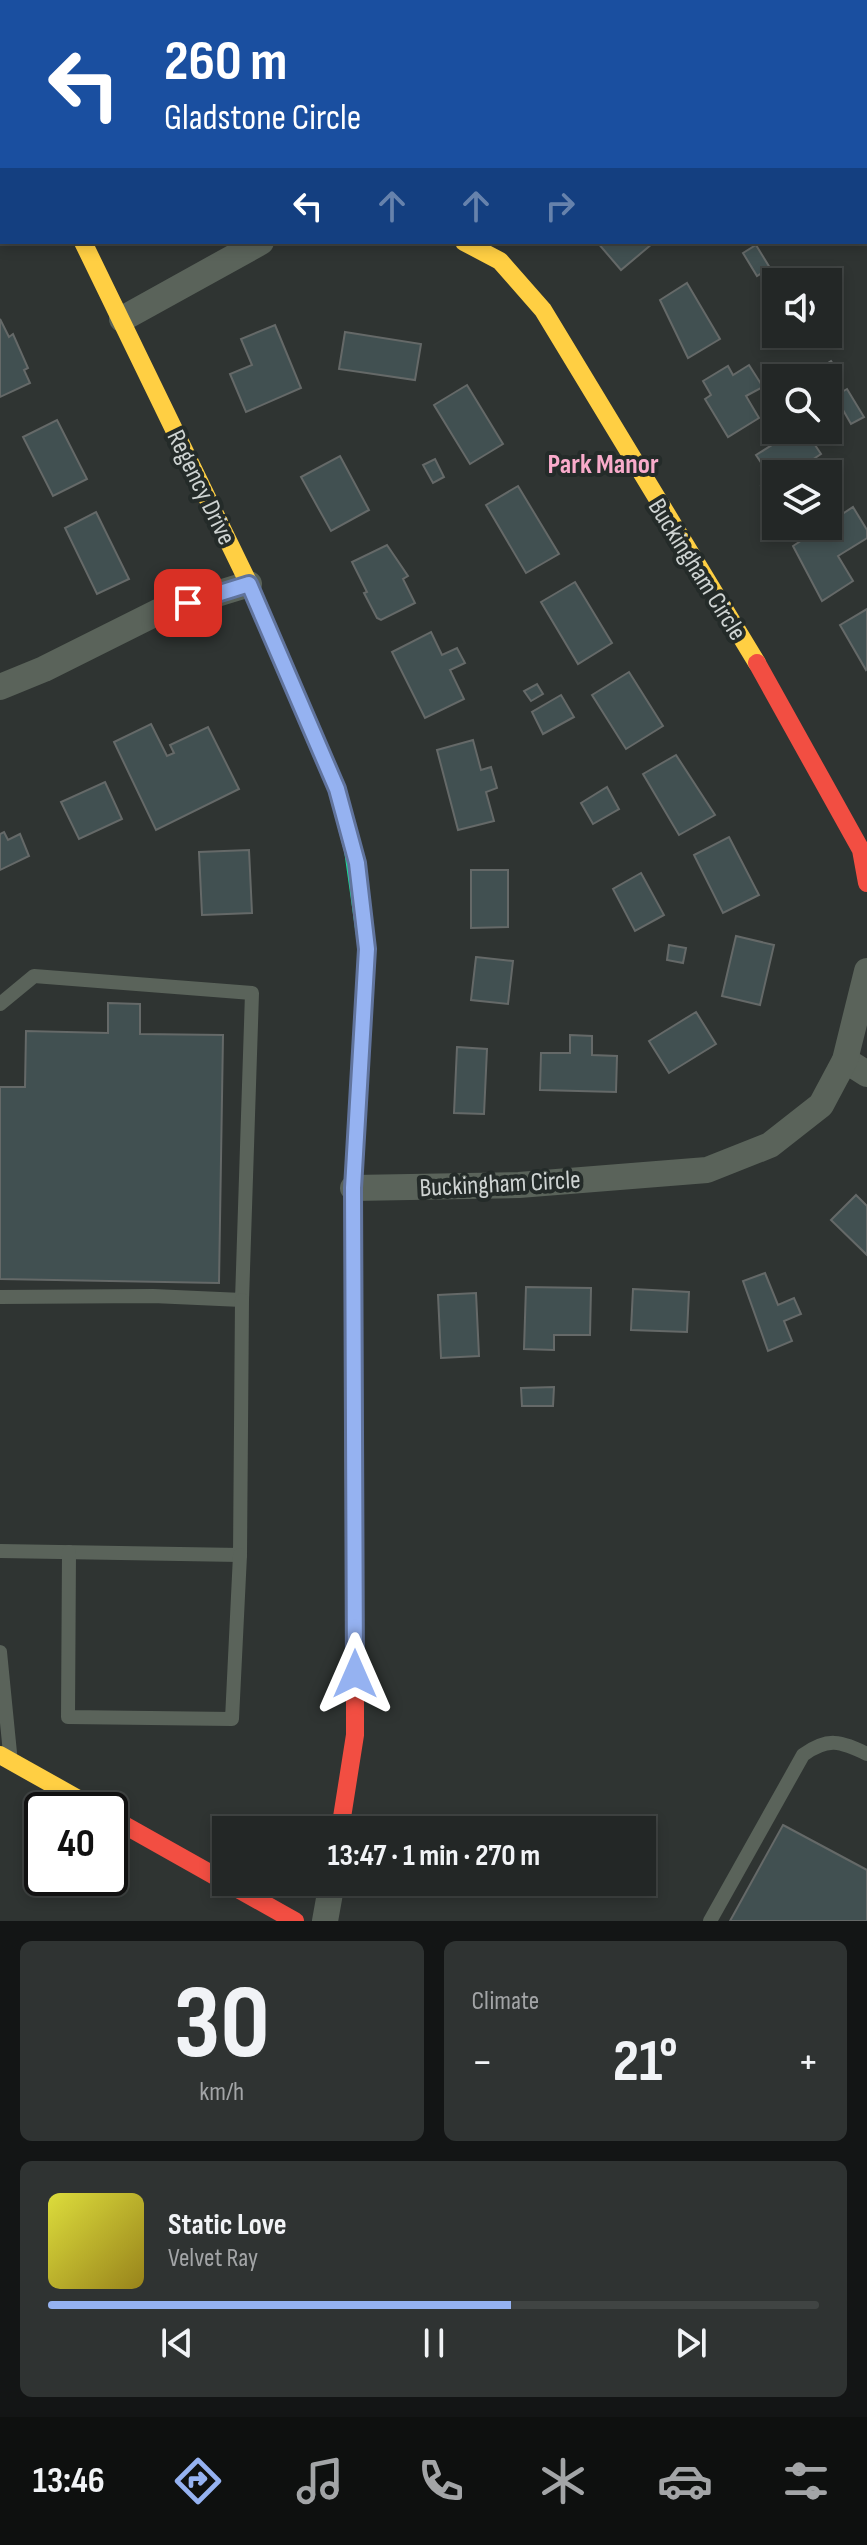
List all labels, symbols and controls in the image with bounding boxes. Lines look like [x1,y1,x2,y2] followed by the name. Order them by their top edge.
[164,29,287,96] text: 260 m
[32,32,136,136] icon: left
[164,97,361,140] text: Gladstone Circle
[286,184,330,228] icon: left
[370,184,414,228] icon: ahead
[454,184,498,228] icon: ahead
[538,184,582,228] icon: right
[762,268,842,540] map controls
[762,268,842,348] button: sound
[762,364,842,444] button: search
[160,425,242,550] street label: Regency Drive
[547,448,659,481] district label: Park Manor
[762,460,842,540] button: layers
[641,493,753,646] street label: Buckingham Circle
[154,569,222,637] pin
[166,581,210,625] icon: arrive
[419,1165,581,1204] street label: Buckingham Circle
[313,1632,397,1716] position arrow
[24,1792,128,1896] speed limit sign: 40
[328,1838,540,1874] text: 13:47 · 1 min · 270 m
[174,1962,270,2087] text: 30
[472,1986,539,2017] text: Climate
[613,2026,678,2098] text: 21°
[472,2036,493,2089] text: −
[797,2036,819,2089] text: +
[199,2077,244,2108] text: km/h
[168,2207,287,2243] text: Static Love
[168,2243,258,2274] text: Velvet Ray
[155,2321,199,2365] icon: previous
[412,2321,456,2365] icon: pause
[669,2321,713,2365] icon: next
[170,2453,226,2509] icon: directions
[292,2453,348,2509] icon: music
[413,2453,469,2509] icon: phone
[535,2453,591,2509] icon: climate
[657,2453,713,2509] icon: car
[778,2453,834,2509] icon: filters
[33,2460,105,2503] text: 13:46

